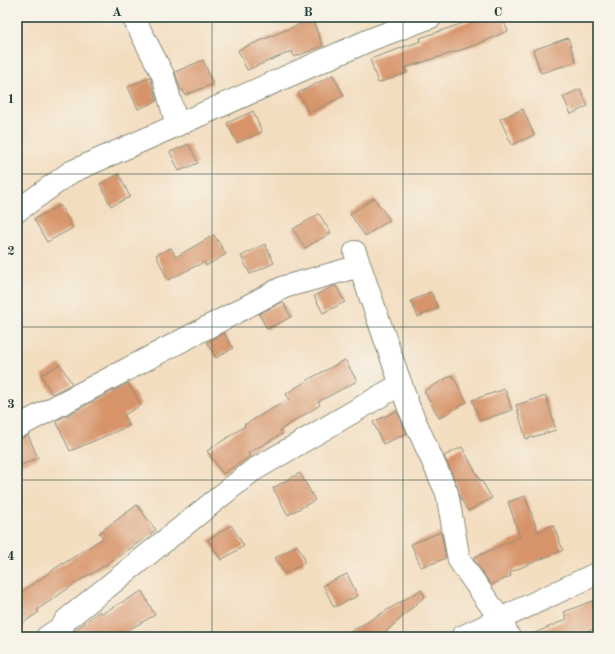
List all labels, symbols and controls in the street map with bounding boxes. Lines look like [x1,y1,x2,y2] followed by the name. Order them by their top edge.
[112,6,122,19] text: A
[303,6,313,19] text: B
[494,6,502,19] text: C
[7,93,15,106] text: 1
[7,245,15,258] text: 2
[7,398,15,411] text: 3
[7,550,15,563] text: 4

